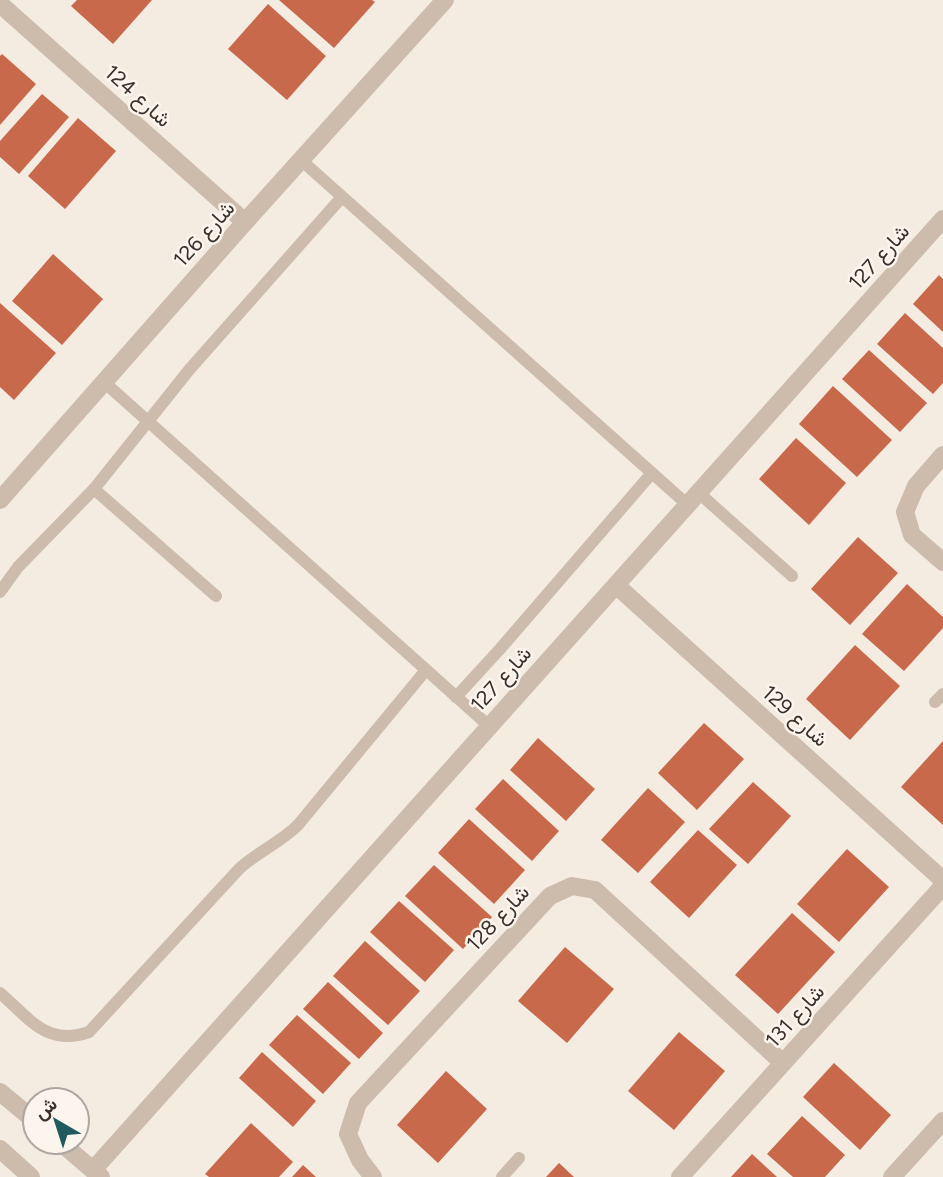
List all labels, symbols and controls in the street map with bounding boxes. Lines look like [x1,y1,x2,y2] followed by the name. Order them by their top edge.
[99,59,177,133] street label: شارع 124
[168,196,241,273] street label: شارع 126
[843,219,916,296] street label: شارع 127
[465,641,538,718] street label: شارع 127
[756,680,833,753] street label: شارع 129
[461,880,536,957] street label: شارع 128
[760,979,831,1054] street label: شارع 131
[21,1086,91,1156] north arrow
[30,1092,62,1124] text: ش

